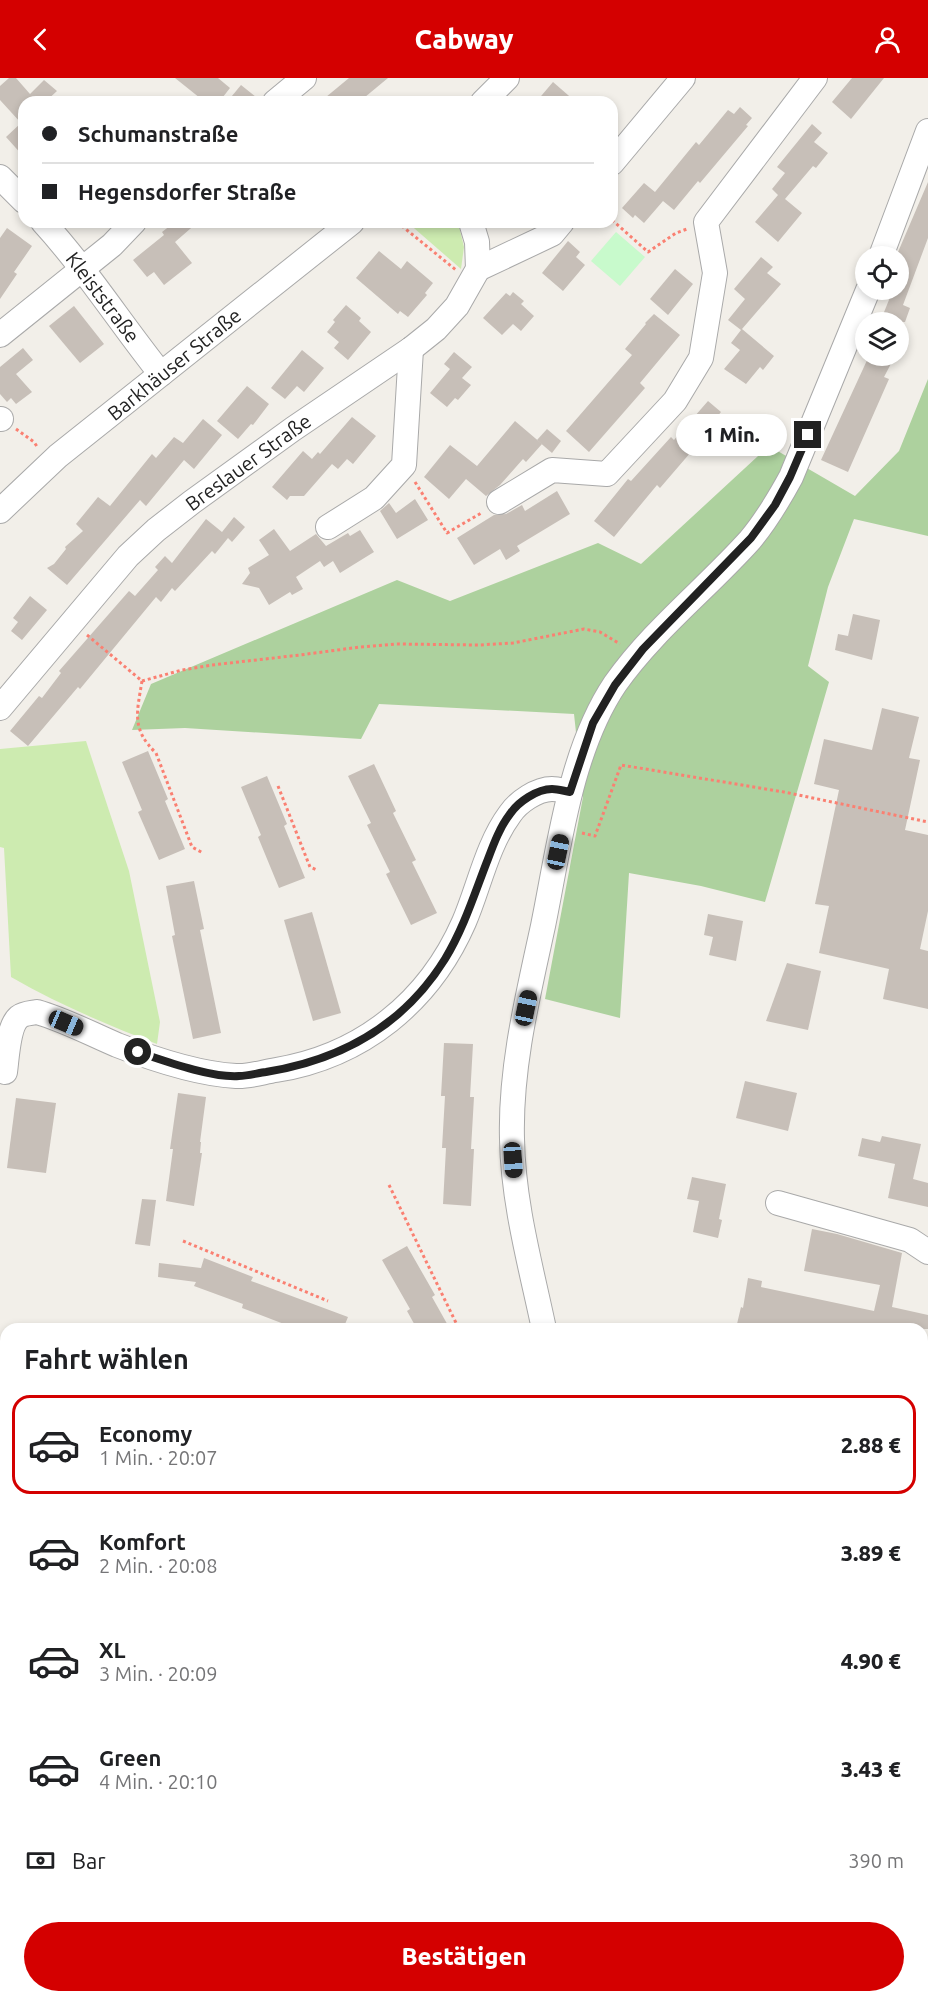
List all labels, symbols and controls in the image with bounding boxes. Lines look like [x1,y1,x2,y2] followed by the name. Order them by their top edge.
[24,23,57,56] icon: back
[871,23,904,56] icon: person
[415,24,513,54] text: Cabway
[78,121,238,146] text: Schumanstraße
[78,179,296,204] text: Hegensdorfer Straße
[855,246,909,366] map controls
[855,246,909,300] button: locate
[62,247,144,347] street label: Kleiststraße
[103,303,245,425] street label: Barkhäuser Straße
[855,312,909,366] button: layers
[181,409,315,515] street label: Breslauer Straße
[676,414,787,456] callout: 1 Min.
[794,421,821,448] route end
[703,423,760,446] text: 1 Min.
[545,833,571,871] car
[513,989,539,1027] car
[46,1008,86,1038] car
[124,1038,151,1065] route start
[503,1141,523,1179] car
[24,1344,189,1374] text: Fahrt wählen
[27,1418,81,1472] icon: car
[99,1421,192,1446] text: Economy
[841,1432,901,1457] text: 2.88 €
[99,1446,218,1469] text: 1 Min. · 20:07
[27,1526,81,1580] icon: car
[99,1529,186,1554] text: Komfort
[841,1540,901,1565] text: 3.89 €
[99,1554,218,1577] text: 2 Min. · 20:08
[27,1634,81,1688] icon: car
[99,1637,126,1662] text: XL
[841,1648,901,1673] text: 4.90 €
[99,1662,218,1685] text: 3 Min. · 20:09
[27,1742,81,1796] icon: car
[99,1745,161,1770] text: Green
[841,1756,901,1781] text: 3.43 €
[99,1770,218,1793] text: 4 Min. · 20:10
[24,1844,57,1877] icon: cash
[72,1848,106,1873] text: Bar
[848,1849,904,1872] text: 390 m
[24,1922,904,1991] button: Bestätigen

